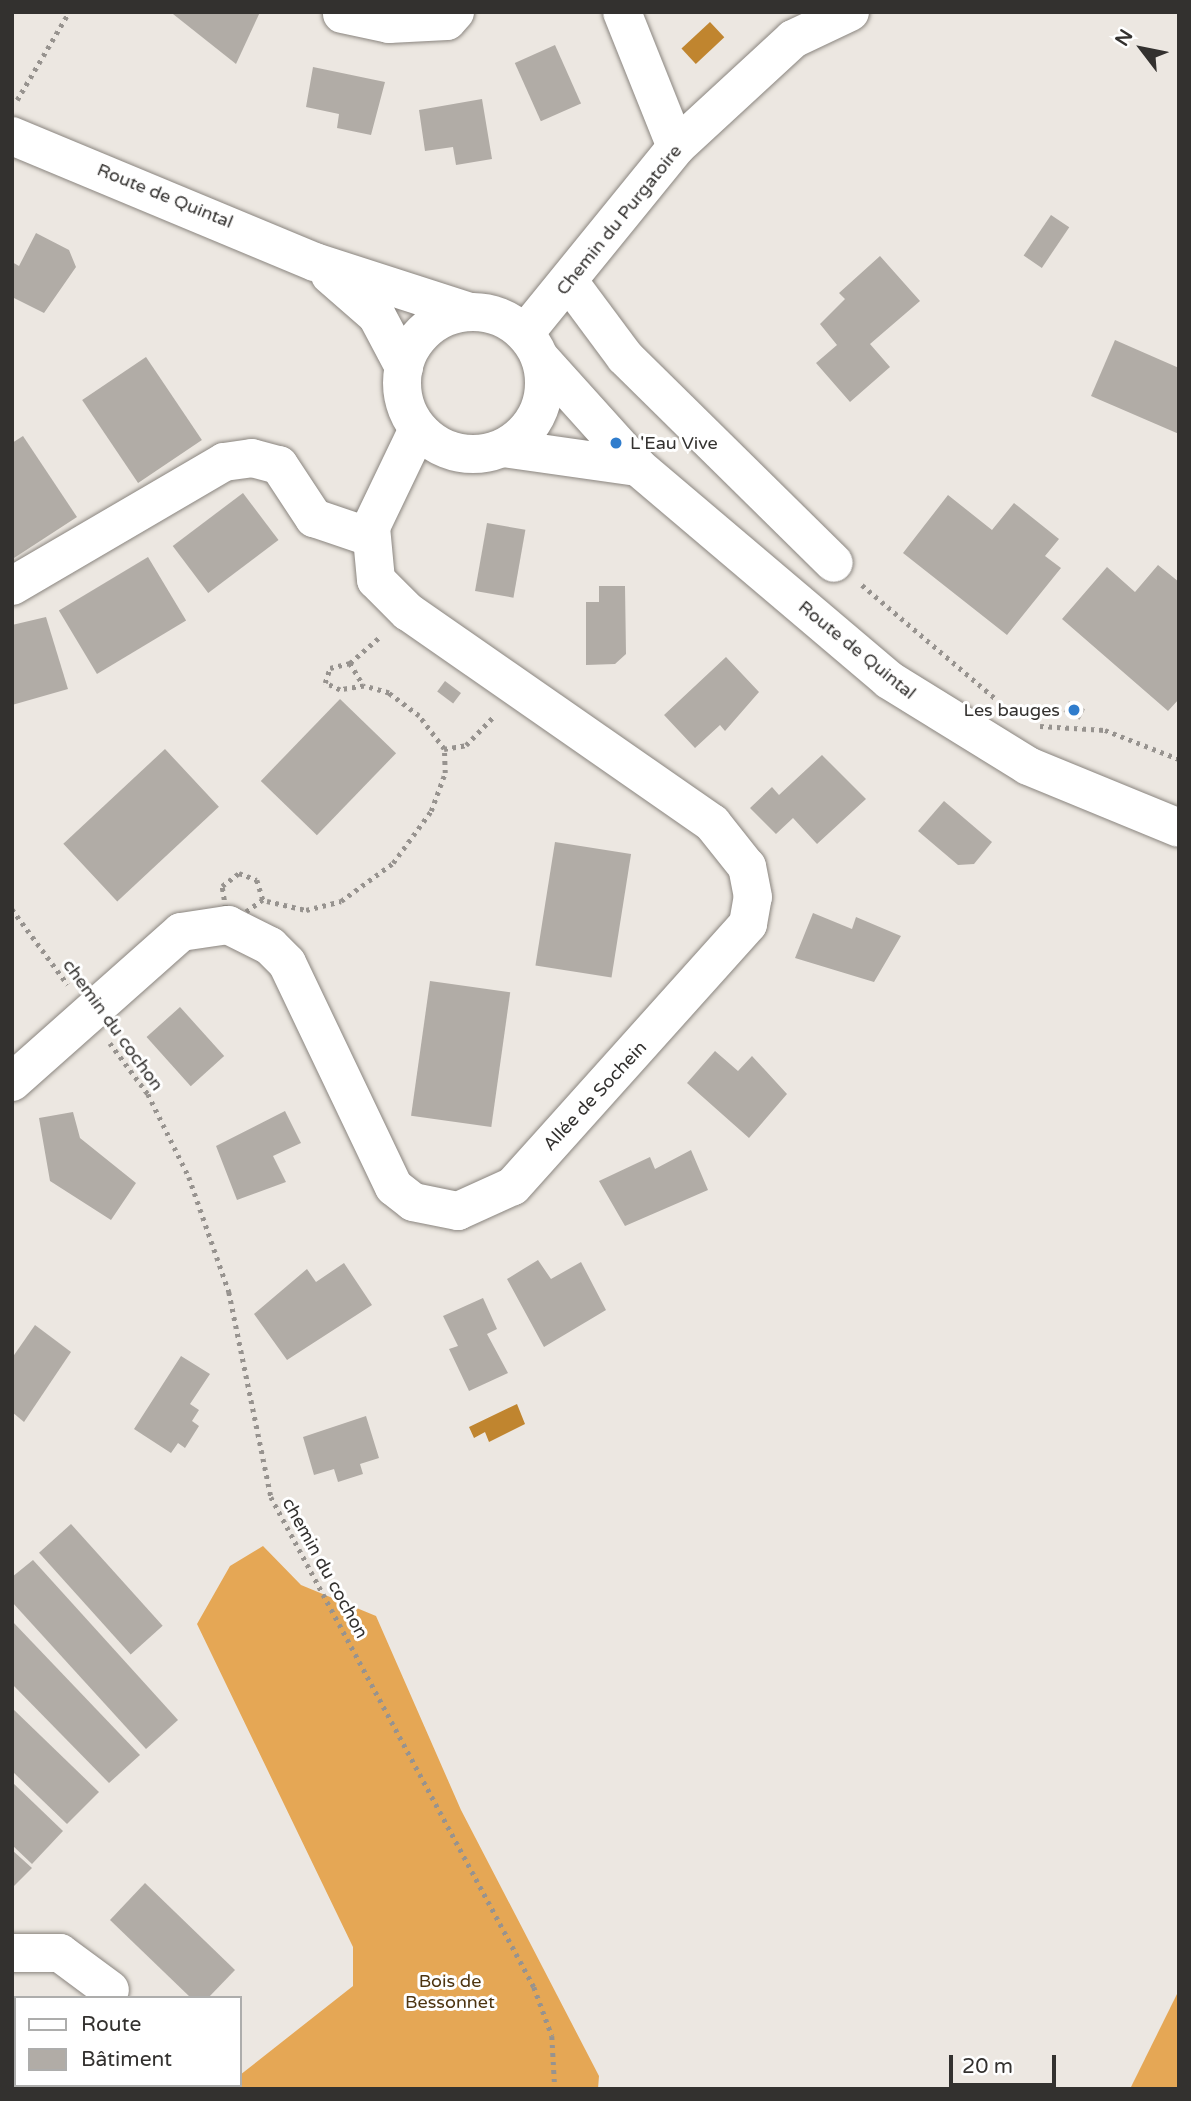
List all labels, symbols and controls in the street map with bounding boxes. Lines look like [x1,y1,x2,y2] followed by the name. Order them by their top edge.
[1107,14,1177,84] north arrow
[1111,26,1138,50] text: N
[552,140,686,300] street label: Chemin du Purgatoire
[94,159,236,233] street label: Route de Quintal
[630,432,718,454] place label: L'Eau Vive
[608,435,624,451] marker: L'Eau Vive
[794,596,920,704] street label: Route de Quintal
[964,699,1060,721] place label: Les bauges
[1066,702,1082,718] marker: Les bauges
[58,955,168,1095] street label: chemin du cochon
[539,1037,651,1155] street label: Allée de Sochein
[277,1494,373,1642] street label: chemin du cochon
[405,1971,495,2014] park label: Bois de Bessonnet
[14,1996,242,2087] legend
[81,2012,141,2037] text: Route
[953,2042,1060,2086] scale bar
[81,2047,172,2072] text: Bâtiment
[962,2054,1013,2079] text: 20 m

